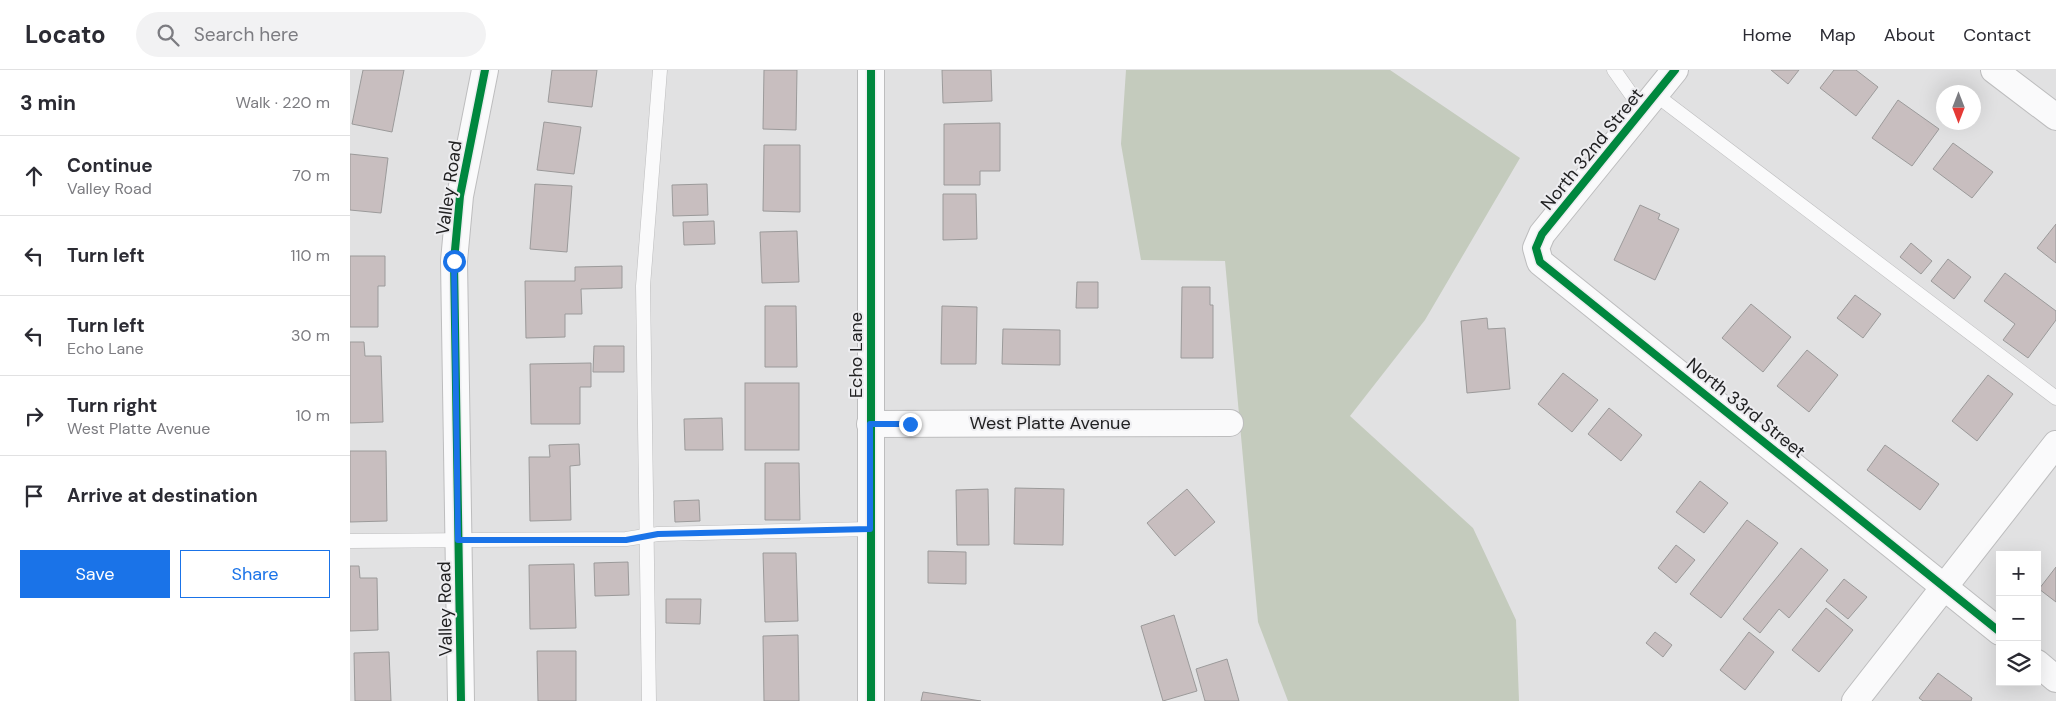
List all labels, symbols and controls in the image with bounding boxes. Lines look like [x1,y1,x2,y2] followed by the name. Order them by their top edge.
[136,12,486,57] search box
[25,19,106,50] text: Locato
[154,21,182,49] icon: search
[194,22,299,47] text: Search here
[1742,23,1792,47] text: Home
[1820,23,1856,47] text: Map
[1884,23,1935,47] text: About
[1963,23,2031,47] text: Contact
[1535,83,1649,215] street label: North 32nd Street
[1936,85,1981,130] north arrow
[20,89,76,117] text: 3 min
[236,92,330,113] text: Walk · 220 m
[430,139,468,237] street label: Valley Road
[67,153,153,178] text: Continue
[20,162,48,190] icon: ahead
[292,165,330,186] text: 70 m
[67,178,152,199] text: Valley Road
[20,242,48,270] icon: left
[67,243,145,268] text: Turn left
[291,245,330,266] text: 110 m
[443,250,466,273] route start
[844,312,868,398] street label: Echo Lane
[67,313,145,338] text: Turn left
[20,322,48,350] icon: left
[291,325,330,346] text: 30 m
[67,338,144,359] text: Echo Lane
[1681,353,1811,463] street label: North 33rd Street
[67,393,157,418] text: Turn right
[20,402,48,430] icon: right
[296,405,330,426] text: 10 m
[969,411,1131,435] street label: West Platte Avenue
[899,413,922,436] route end
[67,418,210,439] text: West Platte Avenue
[20,482,48,510] icon: arrive
[67,483,258,508] text: Arrive at destination
[20,550,170,598] button: Save
[180,550,330,598] button: Share
[1996,551,2041,686] map controls
[1996,551,2041,596] button: +
[432,561,458,657] street label: Valley Road
[1996,596,2041,641] button: −
[1996,641,2041,686] button: layers

